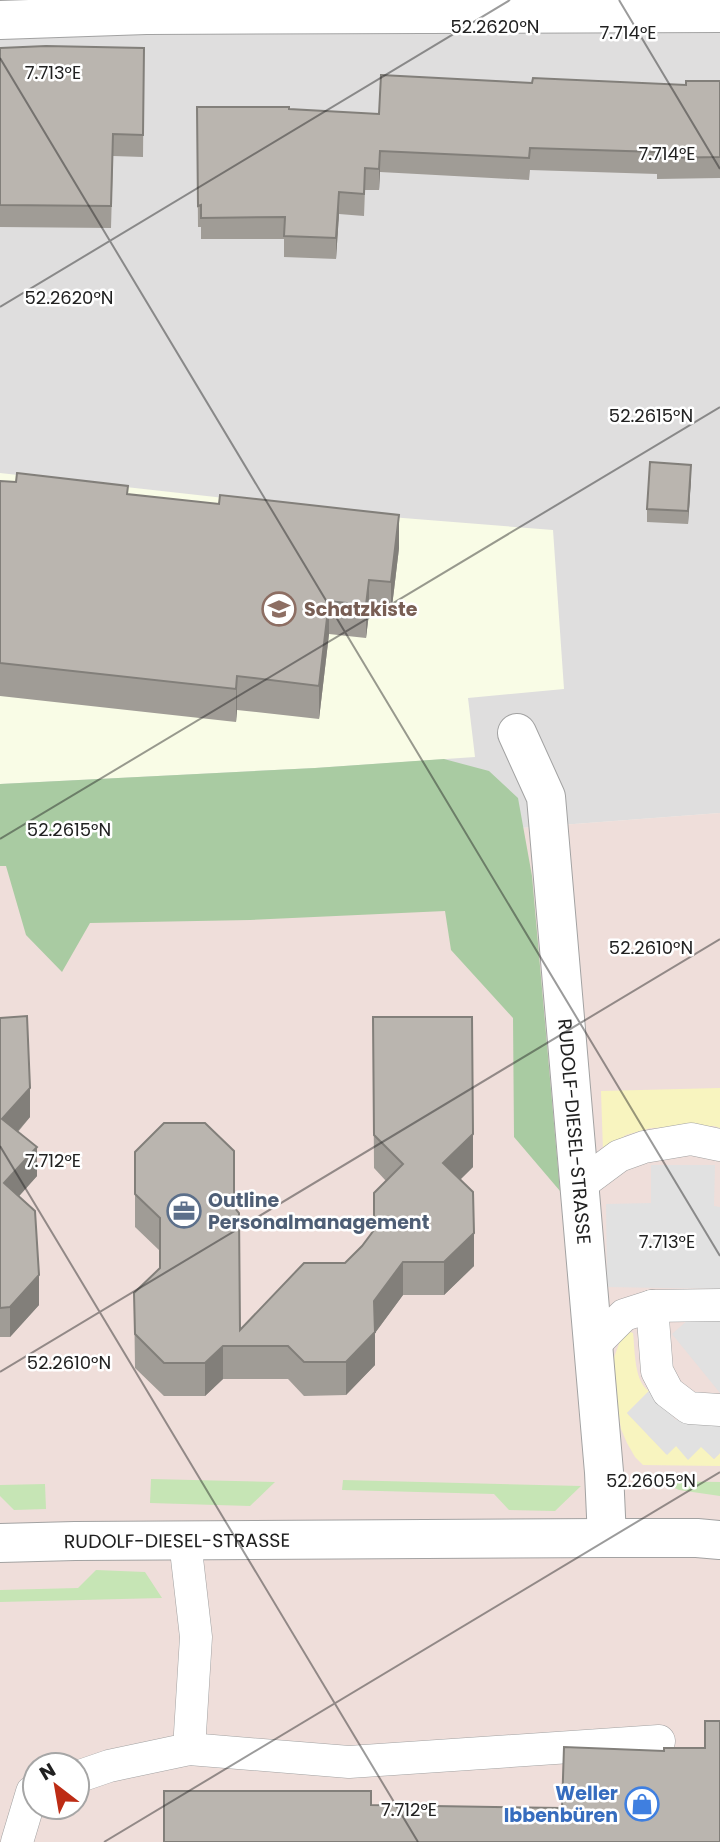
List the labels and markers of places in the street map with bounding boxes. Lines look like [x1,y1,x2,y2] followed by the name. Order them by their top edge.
[260,590,298,628] school or university icon: Schatzkiste
[304,596,418,623] place label: Schatzkiste
[208,1187,430,1236] place label: Outline Personalmanagement
[165,1192,203,1230] office icon: Outline Personalmanagement
[504,1780,618,1829] place label: Weller Ibbenbüren
[623,1785,661,1823] shop icon: Weller Ibbenbüren

